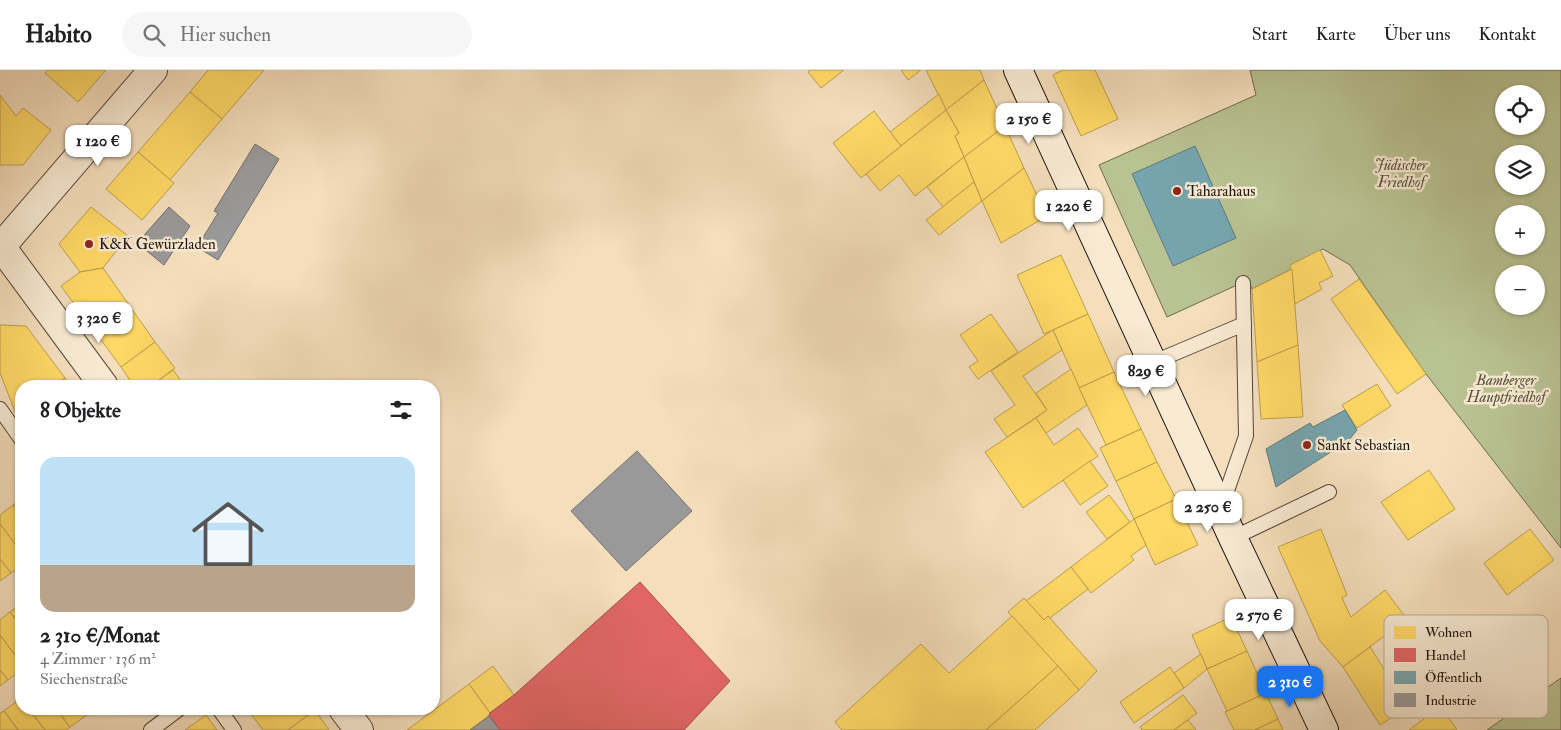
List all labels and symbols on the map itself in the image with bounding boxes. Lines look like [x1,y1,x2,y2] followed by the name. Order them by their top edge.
[983,102,1075,145] pin: 2 150 €
[52,124,144,167] pin: 1 120 €
[1375,156,1429,192] park label: Jüdischer Friedhof
[1187,182,1255,201] place label: Taharahaus
[1171,185,1183,197] marker: Taharahaus
[1023,190,1115,232] pin: 1 220 €
[99,235,216,254] place label: K&K Gewürzladen
[83,238,95,250] marker: K&K Gewürzladen
[53,302,145,344] pin: 3 320 €
[1111,354,1181,397] pin: 829 €
[1466,371,1549,407] park label: Bamberger Hauptfriedhof
[1317,436,1411,455] place label: Sankt Sebastian
[1301,439,1313,451] marker: Sankt Sebastian
[1162,490,1254,533] pin: 2 250 €
[1213,598,1305,641] pin: 2 570 €
[1384,615,1548,718] legend
[1424,624,1472,641] text: Wohnen
[1425,647,1466,664] text: Handel
[1244,666,1336,708] pin: 2 310 €
[1425,669,1483,686] text: Öffentlich
[1425,692,1476,709] text: Industrie

